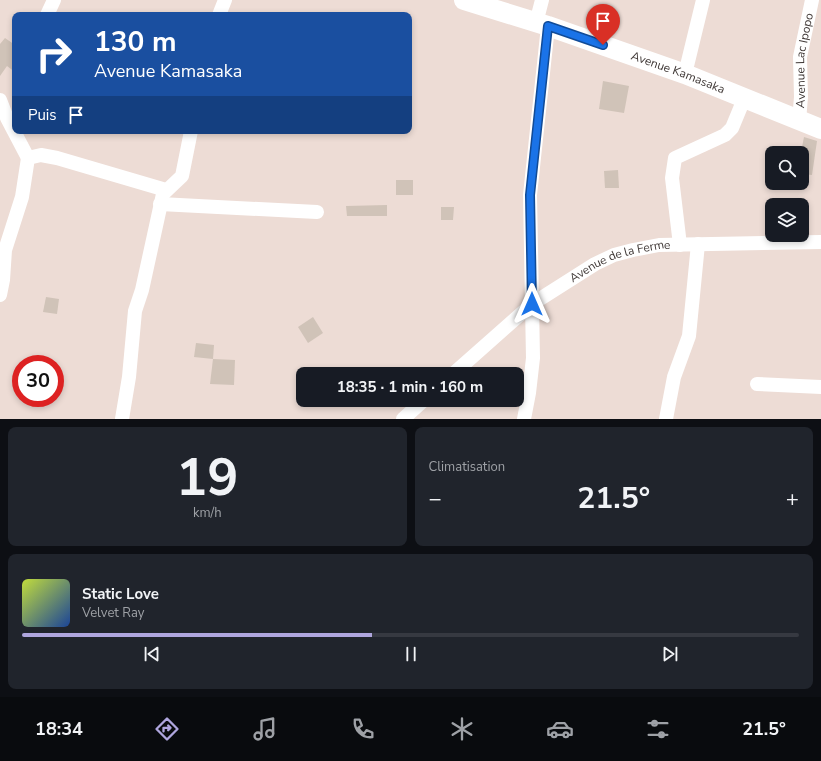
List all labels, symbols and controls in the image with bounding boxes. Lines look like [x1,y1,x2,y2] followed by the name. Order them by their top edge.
[586,4,620,45] pin
[592,10,614,32] icon: arrive
[792,11,817,109] street label: Avenue Lac Ipopo
[94,23,177,61] text: 130 m
[28,28,80,80] icon: right
[629,48,727,97] street label: Avenue Kamasaka
[94,59,242,83] text: Avenue Kamasaka
[65,104,87,126] icon: arrive
[28,105,57,125] text: Puis
[765,146,809,242] map controls
[765,146,809,190] button: search
[765,198,809,242] button: layers
[566,236,670,286] street label: Avenue de la Ferme
[511,283,553,325] position arrow
[12,355,64,407] speed limit sign: 30
[337,377,483,397] text: 18:35 · 1 min · 160 m
[176,442,238,513] text: 19
[429,458,505,476] text: Climatisation
[577,478,650,519] text: 21.5°
[429,484,442,514] text: −
[786,484,799,514] text: +
[193,504,222,522] text: km/h
[82,584,159,604] text: Static Love
[82,604,144,622] text: Velvet Ray
[141,643,163,665] icon: previous
[400,643,422,665] icon: pause
[659,643,681,665] icon: next
[153,715,181,743] icon: directions
[251,715,279,743] icon: music
[349,715,377,743] icon: phone
[448,715,476,743] icon: climate
[546,715,574,743] icon: car
[644,715,672,743] icon: filters
[35,717,83,741] text: 18:34
[742,717,786,741] text: 21.5°

